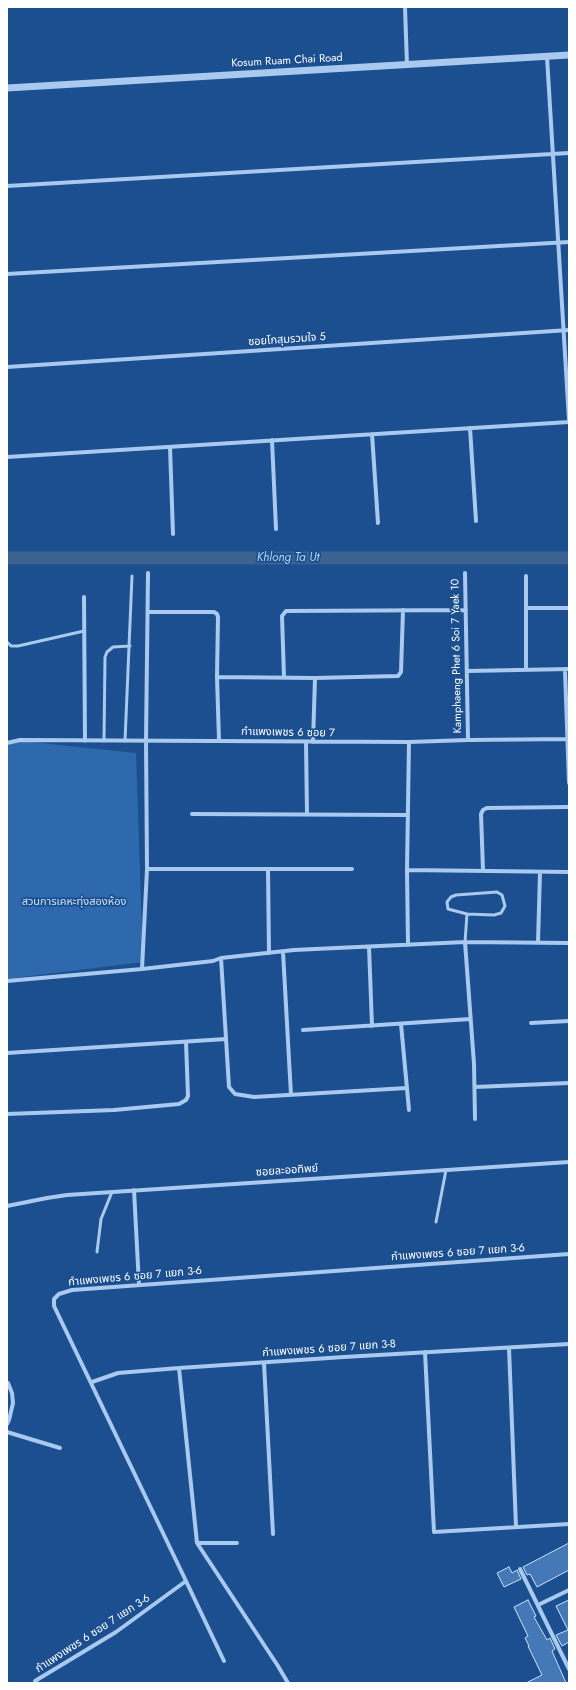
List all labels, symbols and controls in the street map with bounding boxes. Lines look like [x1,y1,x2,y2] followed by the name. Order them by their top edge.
[231,51,343,71] street label: Kosum Ruam Chai Road
[248,331,326,349] street label: ซอยโกสุมรวมใจ 5
[257,551,319,565] water label: Khlong Ta Ut
[449,579,465,733] street label: Kamphaeng Phet 6 Soi 7 Yaek 10
[241,726,335,740] street label: กำแพงเพชร 6 ซอย 7
[22,895,126,909] park label: สวนการเคหะทุ่งสองห้อง
[255,1162,319,1180] street label: ซอยละออทิพย์
[391,1242,525,1264] street label: กำแพงเพชร 6 ซอย 7 แยก 3-6
[68,1265,202,1289] street label: กำแพงเพชร 6 ซอย 7 แยก 3-6
[262,1338,396,1360] street label: กำแพงเพชร 6 ซอย 7 แยก 3-8
[33,1592,153,1676] street label: กำแพงเพชร 6 ซอย 7 แยก 3-6

